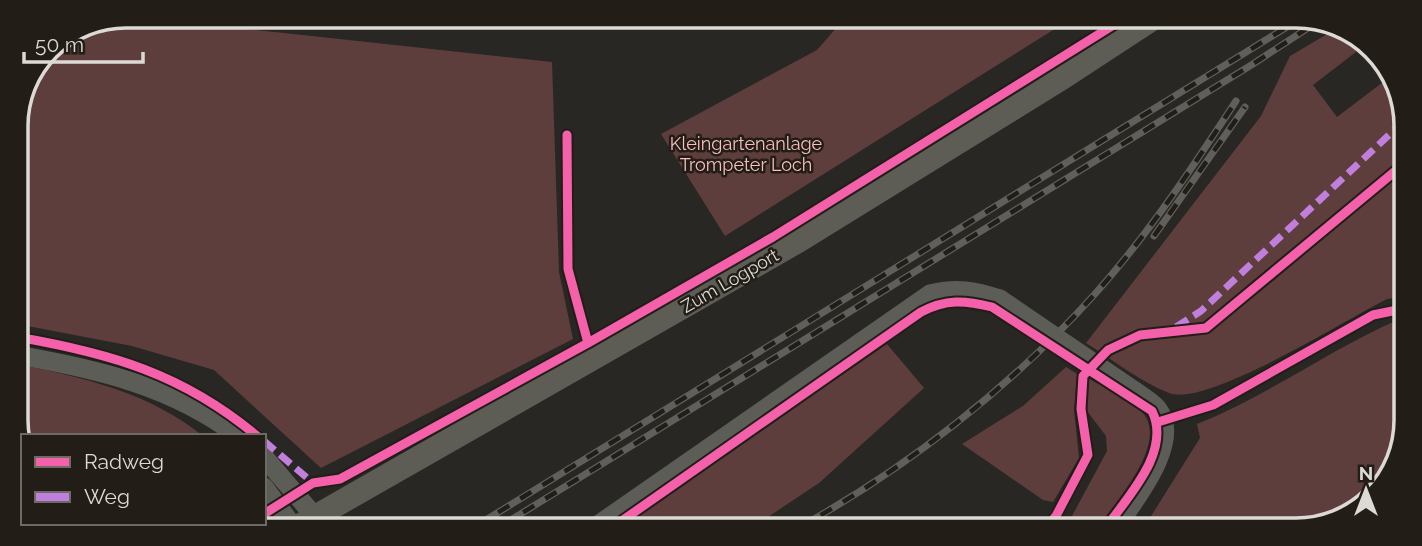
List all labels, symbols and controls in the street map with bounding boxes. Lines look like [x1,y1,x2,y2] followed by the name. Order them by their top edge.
[24,21,144,65] scale bar
[35,32,84,57] text: 50 m
[670,133,823,175] park label: Kleingartenanlage Trompeter Loch
[677,244,782,317] street label: Zum Logport
[21,434,266,525] legend
[84,449,164,474] text: Radweg
[1331,455,1401,525] north arrow
[1359,462,1373,484] text: N
[84,484,130,509] text: Weg

